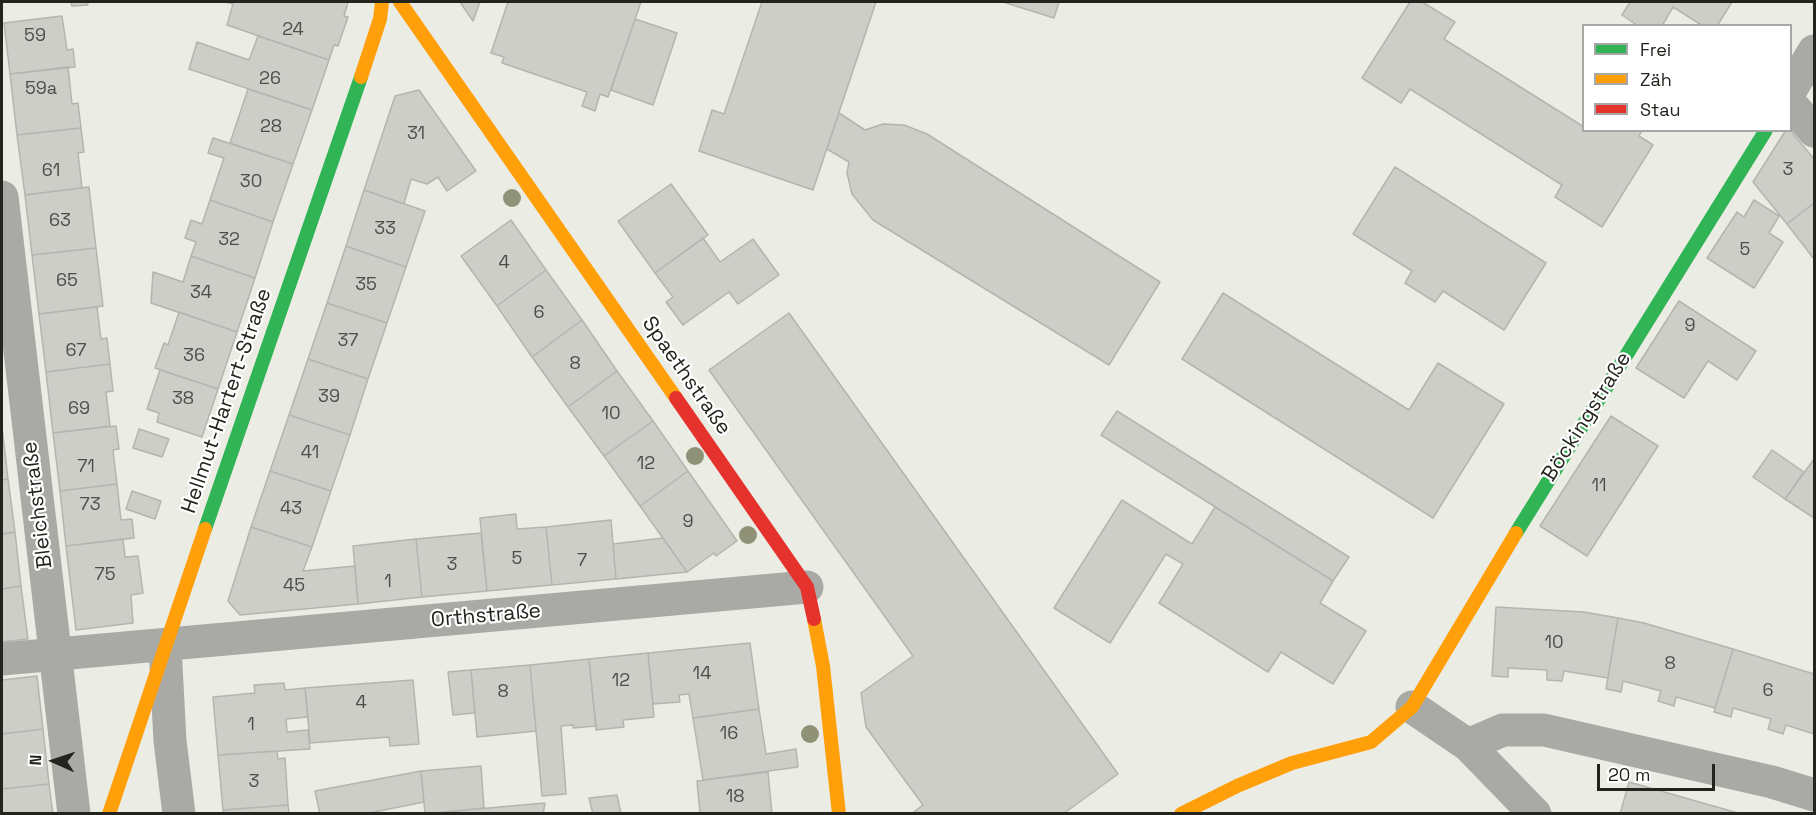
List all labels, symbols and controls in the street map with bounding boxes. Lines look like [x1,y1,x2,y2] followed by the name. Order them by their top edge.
[282,19,304,41] house number: 24
[1582,24,1792,132] legend
[24,25,46,47] house number: 59
[1640,38,1671,61] text: Frei
[259,68,281,90] house number: 26
[1640,68,1672,91] text: Zäh
[25,78,57,100] house number: 59a
[1640,98,1680,121] text: Stau
[260,116,282,138] house number: 28
[407,123,425,145] house number: 31
[1783,159,1793,181] house number: 3
[42,160,60,182] house number: 61
[240,171,262,193] house number: 30
[49,210,71,232] house number: 63
[374,218,396,240] house number: 33
[218,229,240,251] house number: 32
[1740,239,1750,261] house number: 5
[498,252,510,274] house number: 4
[56,270,78,292] house number: 65
[355,274,377,296] house number: 35
[190,282,212,304] house number: 34
[177,285,277,517] street label: Hellmut-Hartert-Straße
[533,302,545,324] house number: 6
[636,312,736,440] street label: Spaethstraße
[1684,315,1696,337] house number: 9
[337,330,359,352] house number: 37
[66,340,86,362] house number: 67
[183,345,205,367] house number: 36
[1537,348,1637,486] street label: Böckingstraße
[569,353,581,375] house number: 8
[318,386,340,408] house number: 39
[172,388,194,410] house number: 38
[68,398,90,420] house number: 69
[601,403,621,425] house number: 10
[18,440,58,570] street label: Bleichstraße
[301,442,319,464] house number: 41
[637,453,655,475] house number: 12
[77,456,95,478] house number: 71
[1591,475,1607,497] house number: 11
[79,494,101,516] house number: 73
[280,498,302,520] house number: 43
[682,511,694,533] house number: 9
[512,548,522,570] house number: 5
[577,550,587,572] house number: 7
[447,554,457,576] house number: 3
[95,564,115,586] house number: 75
[384,571,392,593] house number: 1
[283,575,305,597] house number: 45
[430,599,542,633] street label: Orthstraße
[1544,632,1564,654] house number: 10
[1664,653,1676,675] house number: 8
[693,663,711,685] house number: 14
[612,670,630,692] house number: 12
[1762,680,1774,702] house number: 6
[497,681,509,703] house number: 8
[355,692,367,714] house number: 4
[247,714,255,736] house number: 1
[720,723,738,745] house number: 16
[24,731,84,791] north arrow
[1600,752,1718,790] scale bar
[25,754,46,766] text: N
[1608,763,1651,786] text: 20 m
[249,771,259,793] house number: 3
[726,786,744,808] house number: 18

